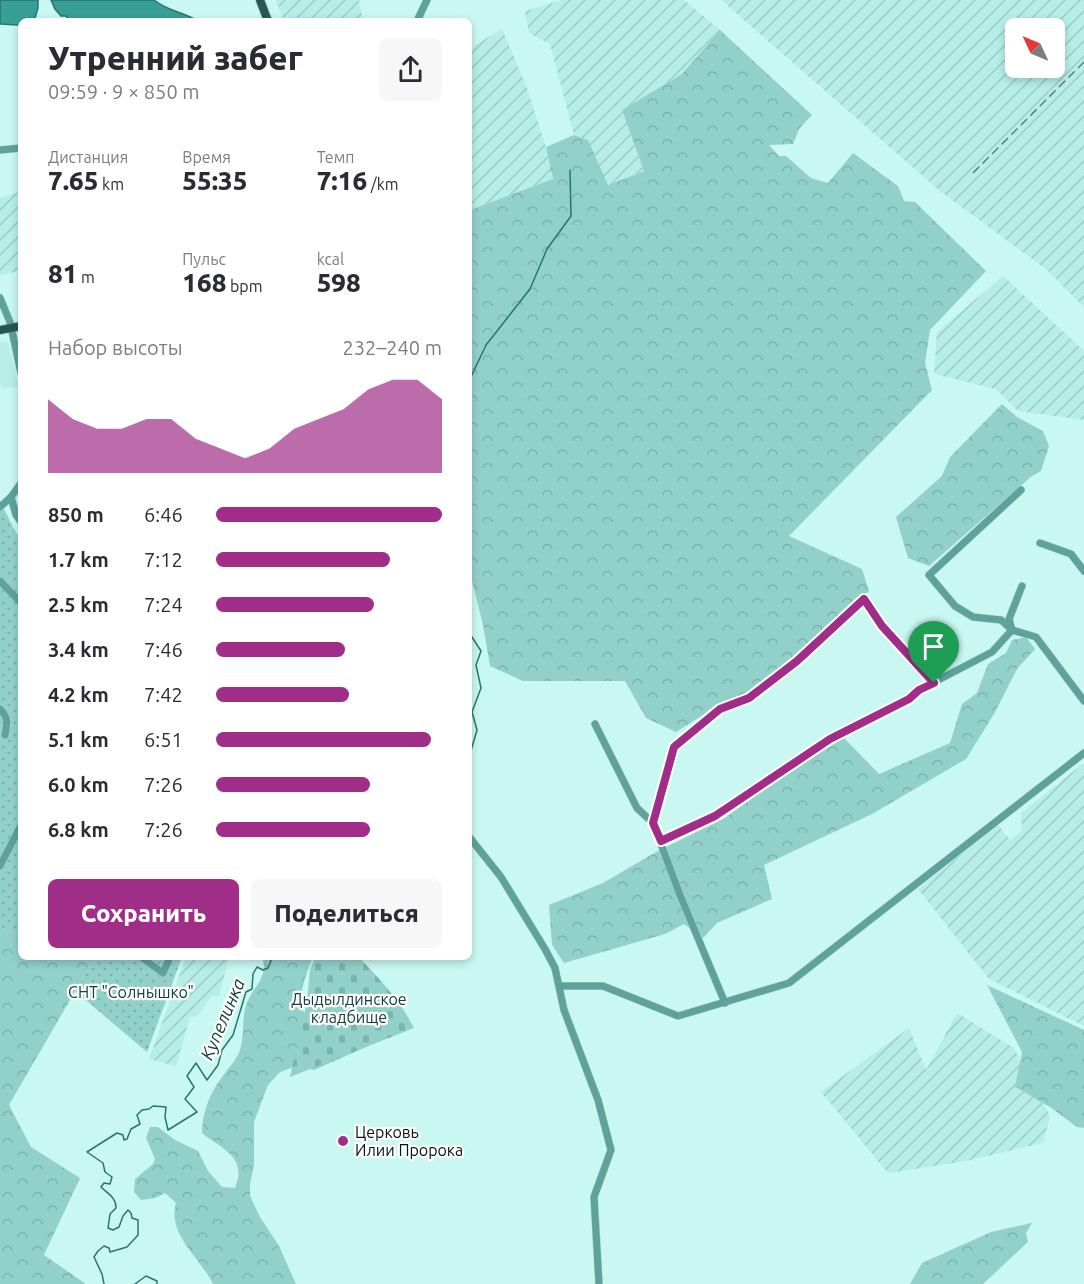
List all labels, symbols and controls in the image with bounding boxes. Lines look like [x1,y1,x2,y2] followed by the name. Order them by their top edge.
[1005,18,1065,78] north arrow
[1005,18,1065,78] map controls
[379,38,442,101] button: share
[48,39,303,76] text: Утренний забег
[48,80,200,103] text: 09:59 · 9 × 850 m
[48,148,128,166] text: Дистанция
[182,148,231,166] text: Время
[317,148,355,166] text: Темп
[48,166,98,195] text: 7.65
[182,166,247,195] text: 55:35
[317,166,367,195] text: 7:16
[98,175,124,193] text: km
[367,175,399,193] text: /km
[182,250,226,268] text: Пульс
[317,250,344,268] text: kcal
[48,259,77,288] text: 81
[77,268,95,286] text: m
[182,268,226,297] text: 168
[317,268,361,297] text: 598
[226,277,263,295] text: bpm
[48,336,183,359] text: Набор высоты
[343,336,442,359] text: 232–240 m
[48,503,104,526] text: 850 m
[144,503,183,526] text: 6:46
[48,548,109,571] text: 1.7 km
[144,548,183,571] text: 7:12
[48,593,109,616] text: 2.5 km
[144,593,183,616] text: 7:24
[908,621,959,683] pin
[917,630,950,663] icon: arrive
[48,638,109,661] text: 3.4 km
[144,638,183,661] text: 7:46
[48,683,109,706] text: 4.2 km
[144,683,183,706] text: 7:42
[48,728,109,751] text: 5.1 km
[144,728,183,751] text: 6:51
[48,773,109,796] text: 6.0 km
[144,773,183,796] text: 7:26
[48,818,109,841] text: 6.8 km
[144,818,183,841] text: 7:26
[48,879,239,948] button: Сохранить
[251,879,442,948] button: Поделиться
[196,975,248,1063] water label: Купелинка
[68,983,194,1001] park label: СНТ "Солнышко"
[291,990,407,1026] park label: Дыдылдинское кладбище
[355,1123,463,1159] place label: Церковь Илии Пророка
[336,1134,350,1148] marker: Церковь Илии Пророка

